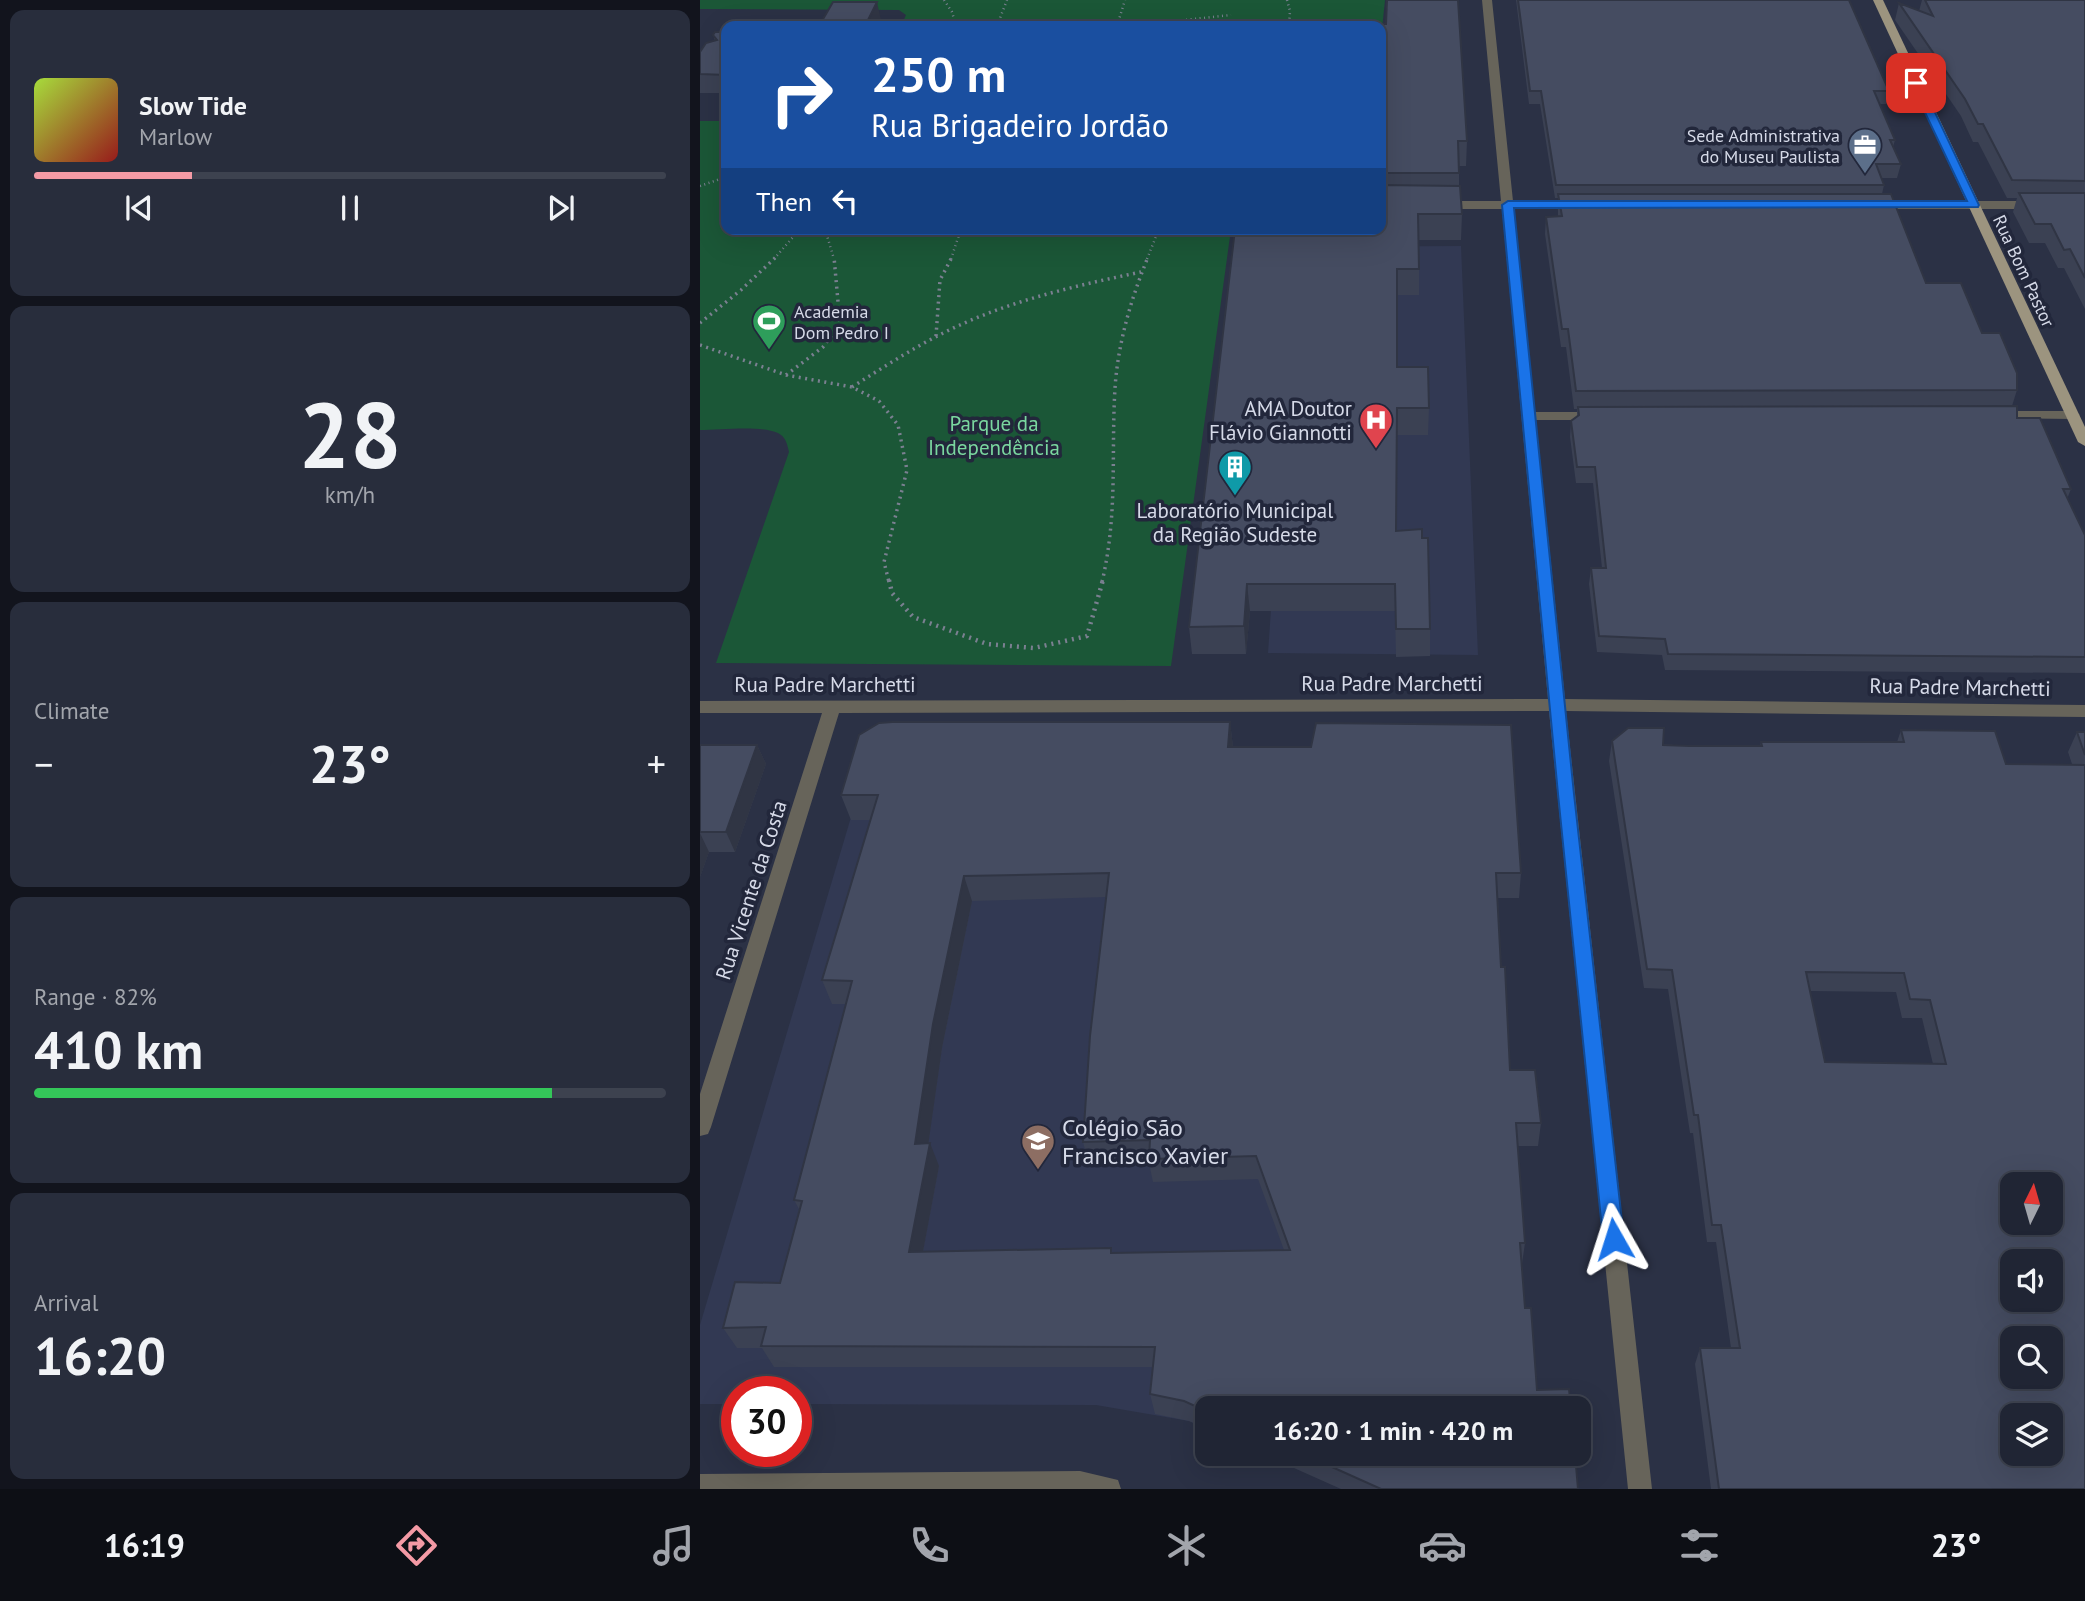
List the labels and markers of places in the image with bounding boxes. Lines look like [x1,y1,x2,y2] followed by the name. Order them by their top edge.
[1886,53,1946,113] pin
[1687,124,1840,168] place label: Sede Administrativa do Museu Paulista
[1846,126,1884,175] office icon: Sede Administrativa do Museu Paulista
[794,300,889,344] place label: Academia Dom Pedro I
[750,302,788,351] sports icon: Academia Dom Pedro I
[1209,395,1352,446] place label: AMA Doutor Flávio Giannotti
[1357,401,1395,450] hospital icon: AMA Doutor Flávio Giannotti
[1216,448,1254,497] building icon: Laboratório Municipal da Região Sudeste
[1137,497,1333,548] place label: Laboratório Municipal da Região Sudeste
[1062,1112,1228,1171] place label: Colégio São Francisco Xavier
[1019,1122,1057,1171] school or university icon: Colégio São Francisco Xavier

